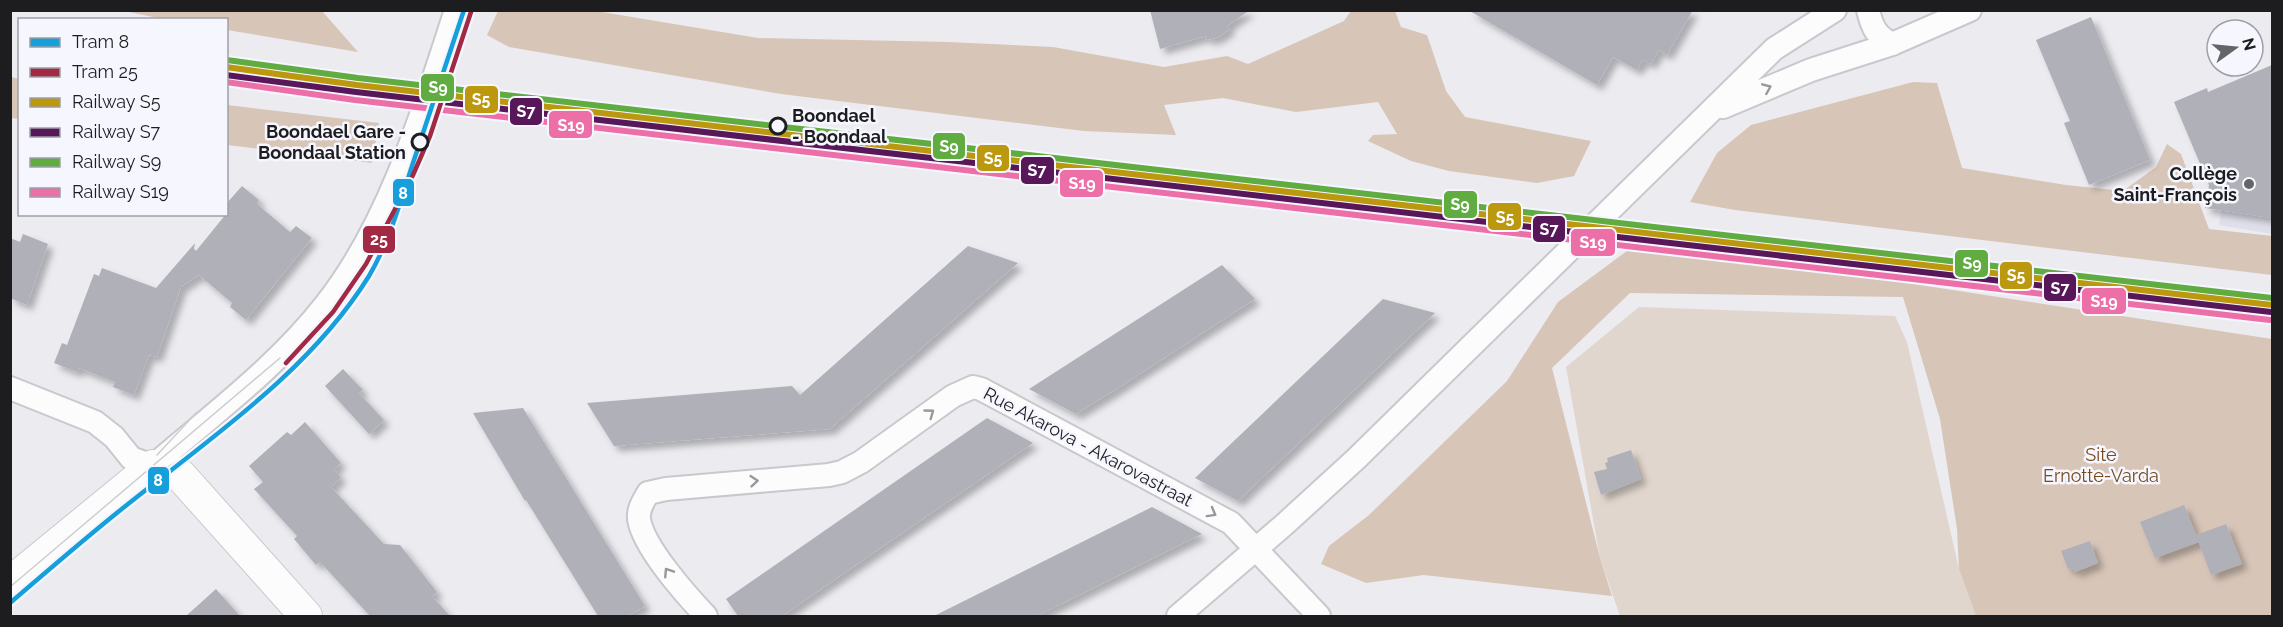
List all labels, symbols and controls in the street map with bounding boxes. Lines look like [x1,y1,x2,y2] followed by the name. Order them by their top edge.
[18,18,228,216] legend
[2205,18,2265,78] north arrow
[72,31,129,52] text: Tram 8
[2238,36,2260,53] text: N
[72,61,138,82] text: Tram 25
[420,73,455,102] line badge: S9
[428,78,448,97] text: S9
[1761,83,1772,95] one-way arrow
[464,85,499,114] line badge: S5
[472,90,490,109] text: S5
[72,91,161,112] text: Railway S5
[509,97,543,126] line badge: S7
[517,102,535,121] text: S7
[792,105,887,147] place label: Boondael - Boondaal
[548,110,593,139] line badge: S19
[557,116,585,135] text: S19
[769,117,787,135] marker: Boondael - Boondaal
[72,121,161,142] text: Railway S7
[258,121,406,163] place label: Boondael Gare - Boondaal Station
[932,132,966,160] line badge: S9
[411,133,429,151] marker: Boondael Gare - Boondaal Station
[939,137,959,156] text: S9
[976,144,1010,172] line badge: S5
[984,149,1002,168] text: S5
[72,151,161,172] text: Railway S9
[1020,156,1055,185] line badge: S7
[1028,161,1046,180] text: S7
[2113,163,2237,205] place label: Collège Saint-François
[1059,169,1104,198] line badge: S19
[1068,174,1096,193] text: S19
[2242,177,2256,191] marker: Collège Saint-François
[392,178,415,207] line badge: 8
[72,181,169,202] text: Railway S19
[398,184,408,203] text: 8
[1443,190,1478,219] line badge: S9
[1450,195,1470,214] text: S9
[1487,202,1522,231] line badge: S5
[1496,208,1514,227] text: S5
[1532,215,1566,243] line badge: S7
[1540,220,1558,239] text: S7
[362,225,396,254] line badge: 25
[1570,228,1616,257] line badge: S19
[370,230,388,249] text: 25
[1579,233,1607,252] text: S19
[1954,249,1989,278] line badge: S9
[1962,254,1982,273] text: S9
[1999,261,2033,290] line badge: S5
[2007,266,2025,285] text: S5
[2043,273,2077,302] line badge: S7
[2051,279,2069,298] text: S7
[2081,287,2127,315] line badge: S19
[2090,292,2118,311] text: S19
[980,382,1196,511] street label: Rue Akarova - Akarovastraat
[923,409,934,420] one-way arrow
[2043,444,2159,486] park label: Site Ernotte-Varda
[147,466,170,495] line badge: 8
[153,471,163,490] text: 8
[749,475,758,488] one-way arrow
[1206,506,1216,517] one-way arrow
[664,568,676,578] one-way arrow

